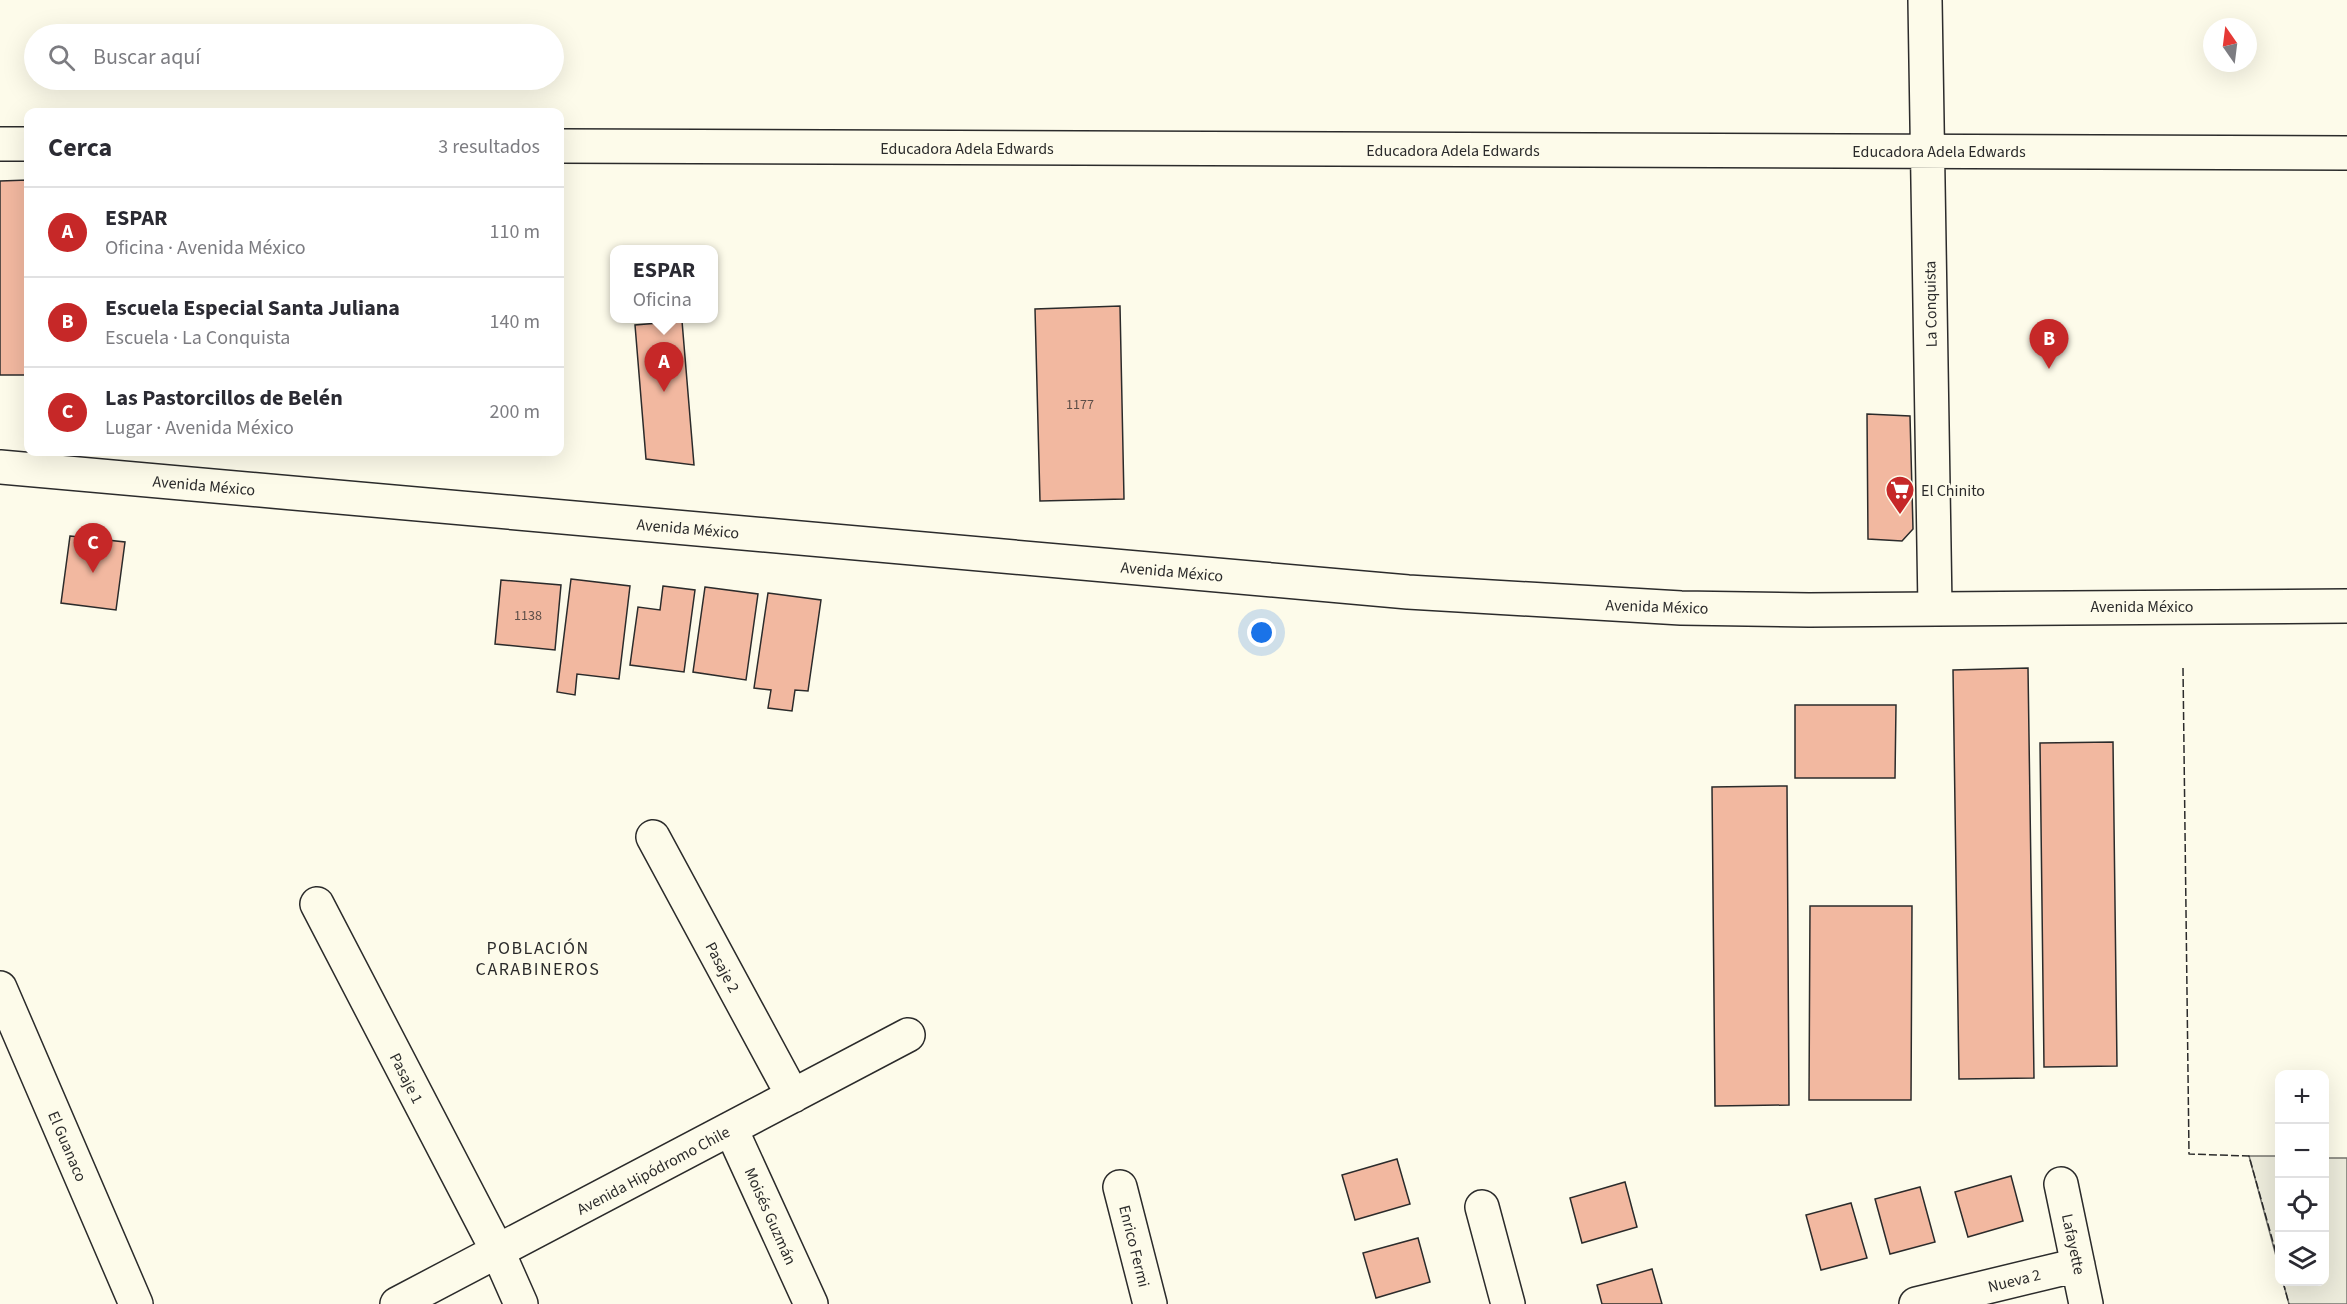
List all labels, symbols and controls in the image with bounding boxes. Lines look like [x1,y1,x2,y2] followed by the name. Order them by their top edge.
[2203,18,2257,72] north arrow
[24,24,564,90] search box
[45,41,78,74] icon: search
[93,41,201,73] text: Buscar aquí
[48,129,112,166] text: Cerca
[438,133,540,161] text: 3 resultados
[880,138,1054,160] street label: Educadora Adela Edwards
[1366,140,1540,162] street label: Educadora Adela Edwards
[1852,141,2026,163] street label: Educadora Adela Edwards
[105,202,168,234] text: ESPAR
[62,218,73,246] text: A
[490,218,540,246] text: 110 m
[105,234,306,262] text: Oficina · Avenida México
[610,245,718,323] popup
[633,254,695,286] text: ESPAR
[1919,260,1943,347] street label: La Conquista
[633,286,692,314] text: Oficina
[105,292,400,324] text: Escuela Especial Santa Juliana
[61,308,74,336] text: B
[490,308,540,336] text: 140 m
[2030,320,2068,369] pin: B
[105,324,290,352] text: Escuela · La Conquista
[644,342,684,392] pin: A
[105,382,343,414] text: Las Pastorcillos de Belén
[1066,395,1094,415] house number: 1177
[62,398,73,426] text: C
[490,398,540,426] text: 200 m
[105,414,294,442] text: Lugar · Avenida México
[152,471,256,501] street label: Avenida México
[1884,474,1916,516] supermarket icon: El Chinito
[1921,480,1985,502] place label: El Chinito
[636,514,740,544] street label: Avenida México
[74,524,112,573] pin: C
[1120,557,1224,587] street label: Avenida México
[1605,594,1709,620] street label: Avenida México
[2091,596,2193,618] street label: Avenida México
[514,606,542,626] house number: 1138
[1247,618,1276,647] your location
[476,936,600,982] district label: POBLACIÓN CARABINEROS
[700,938,745,997] street label: Pasaje 2
[384,1049,428,1108] street label: Pasaje 1
[2275,1070,2329,1286] map controls
[2275,1070,2329,1124] button: +
[42,1108,92,1185] street label: El Guanaco
[573,1121,734,1221] street label: Avenida Hipódromo Chile
[2275,1124,2329,1178] button: −
[739,1164,801,1268] street label: Moisés Guzmán
[2275,1178,2329,1232] button: locate
[1113,1203,1155,1290] street label: Enrico Fermi
[2056,1212,2090,1277] street label: Lafayette
[2275,1232,2329,1286] button: layers
[1986,1264,2043,1298] street label: Nueva 2

